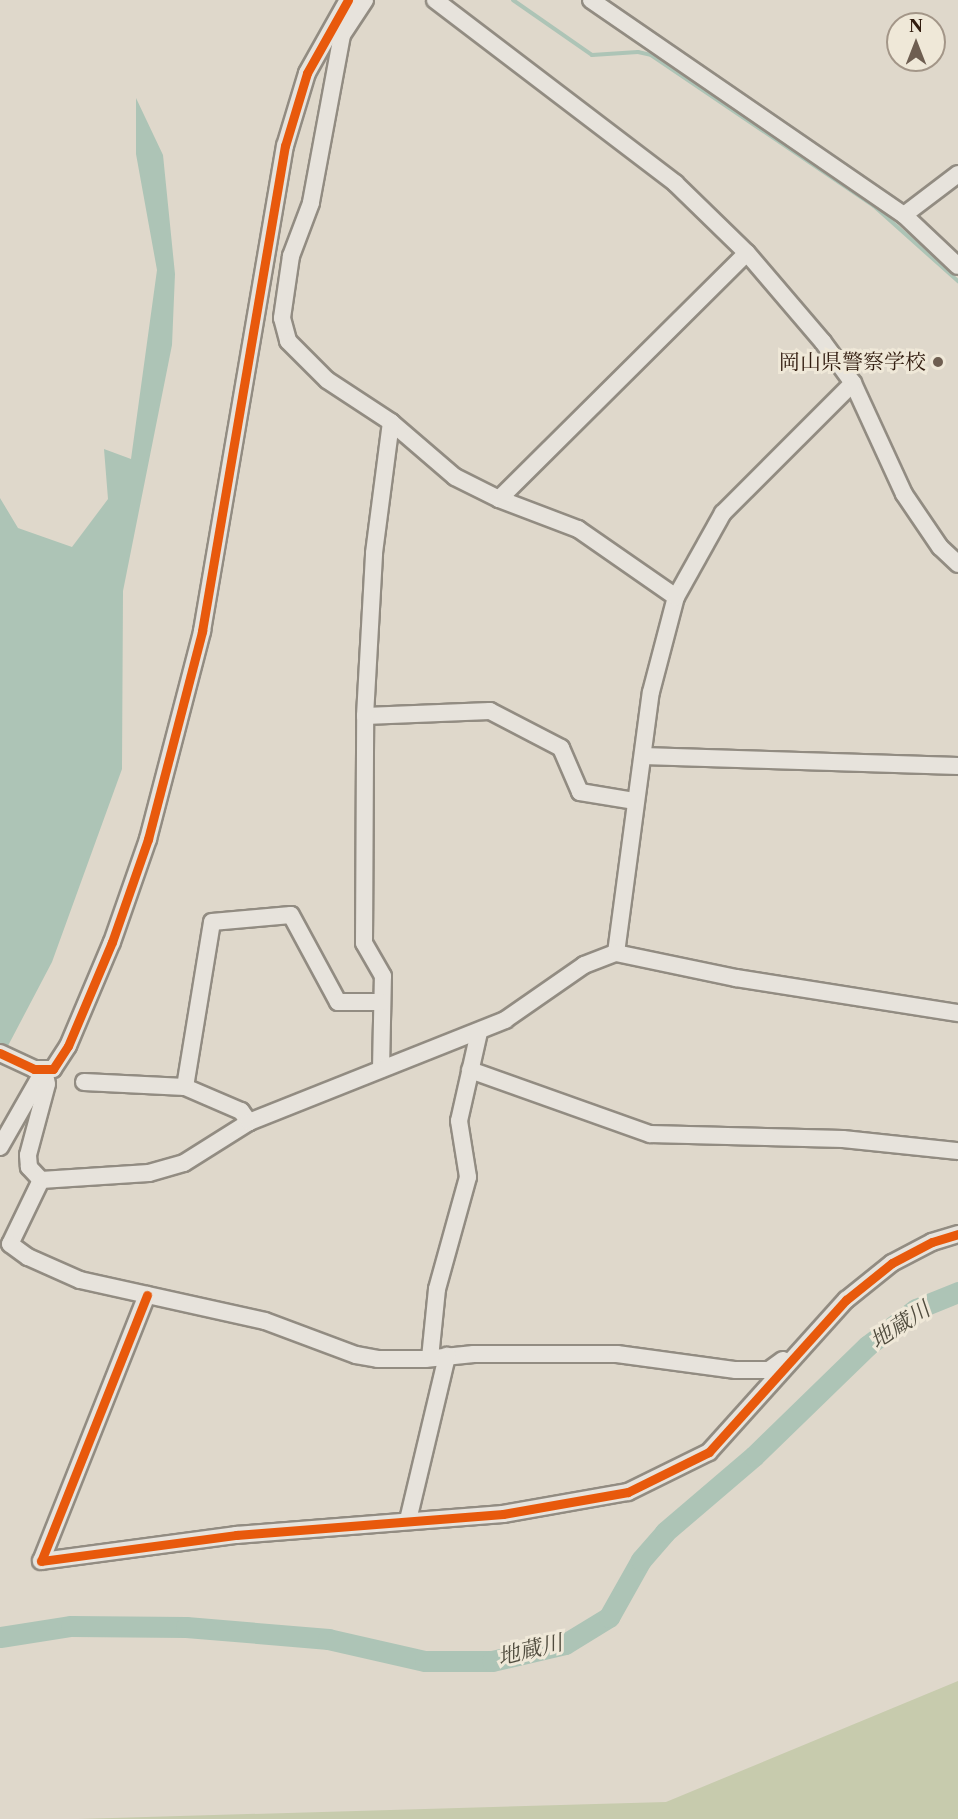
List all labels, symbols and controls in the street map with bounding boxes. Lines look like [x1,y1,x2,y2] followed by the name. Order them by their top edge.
[886,12,946,72] north arrow
[909,16,923,36] text: N
[779,349,926,375] place label: 岡山県警察学校
[931,355,945,369] marker: 岡山県警察学校
[865,1296,935,1354] water label: 地蔵川
[495,1629,565,1671] water label: 地蔵川

